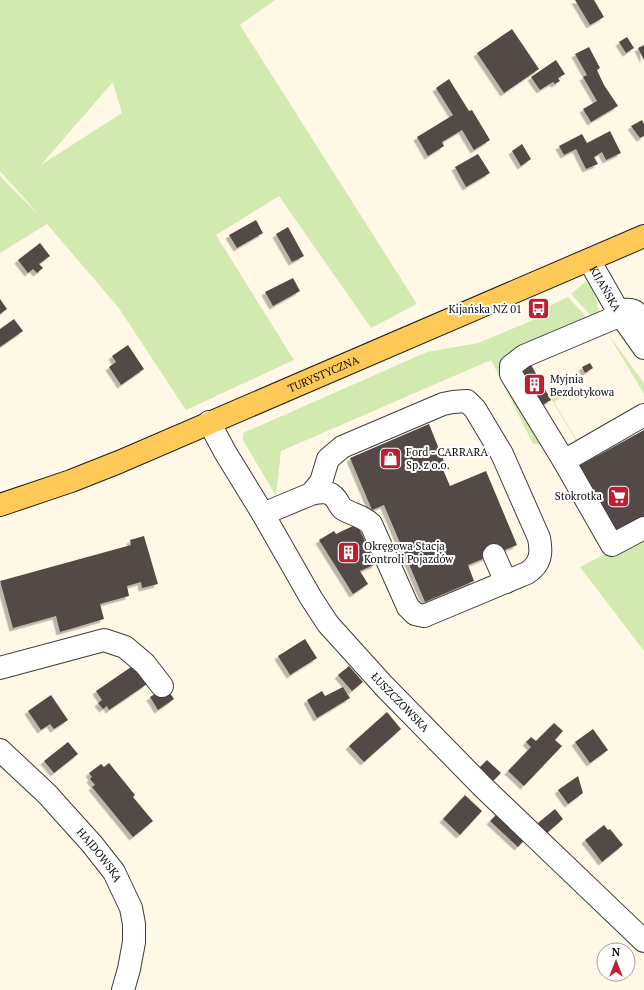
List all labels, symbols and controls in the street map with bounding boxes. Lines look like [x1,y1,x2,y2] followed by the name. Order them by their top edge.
[587,263,624,315] street label: KIJAŃSKA
[525,296,551,322] bus stop icon: Kijańska NŻ 01
[448,302,522,316] place label: Kijańska NŻ 01
[286,352,361,396] street label: TURYSTYCZNA
[521,372,547,398] building icon: Myjnia Bezdotykowa
[550,372,615,399] place label: Myjnia Bezdotykowa
[378,445,404,471] shop icon: Ford - CARRARA Sp. z o.o.
[406,445,488,472] place label: Ford - CARRARA Sp. z o.o.
[605,483,631,509] supermarket icon: Stokrotka
[555,489,602,503] place label: Stokrotka
[335,539,361,565] building icon: Okręgowa Stacja Kontroli Pojazdów
[364,539,454,566] place label: Okręgowa Stacja Kontroli Pojazdów
[368,670,432,735] street label: ŁUSZCZOWSKA
[74,825,125,885] street label: HAJDOWSKA
[596,942,636,982] north arrow
[612,945,621,959] text: N

